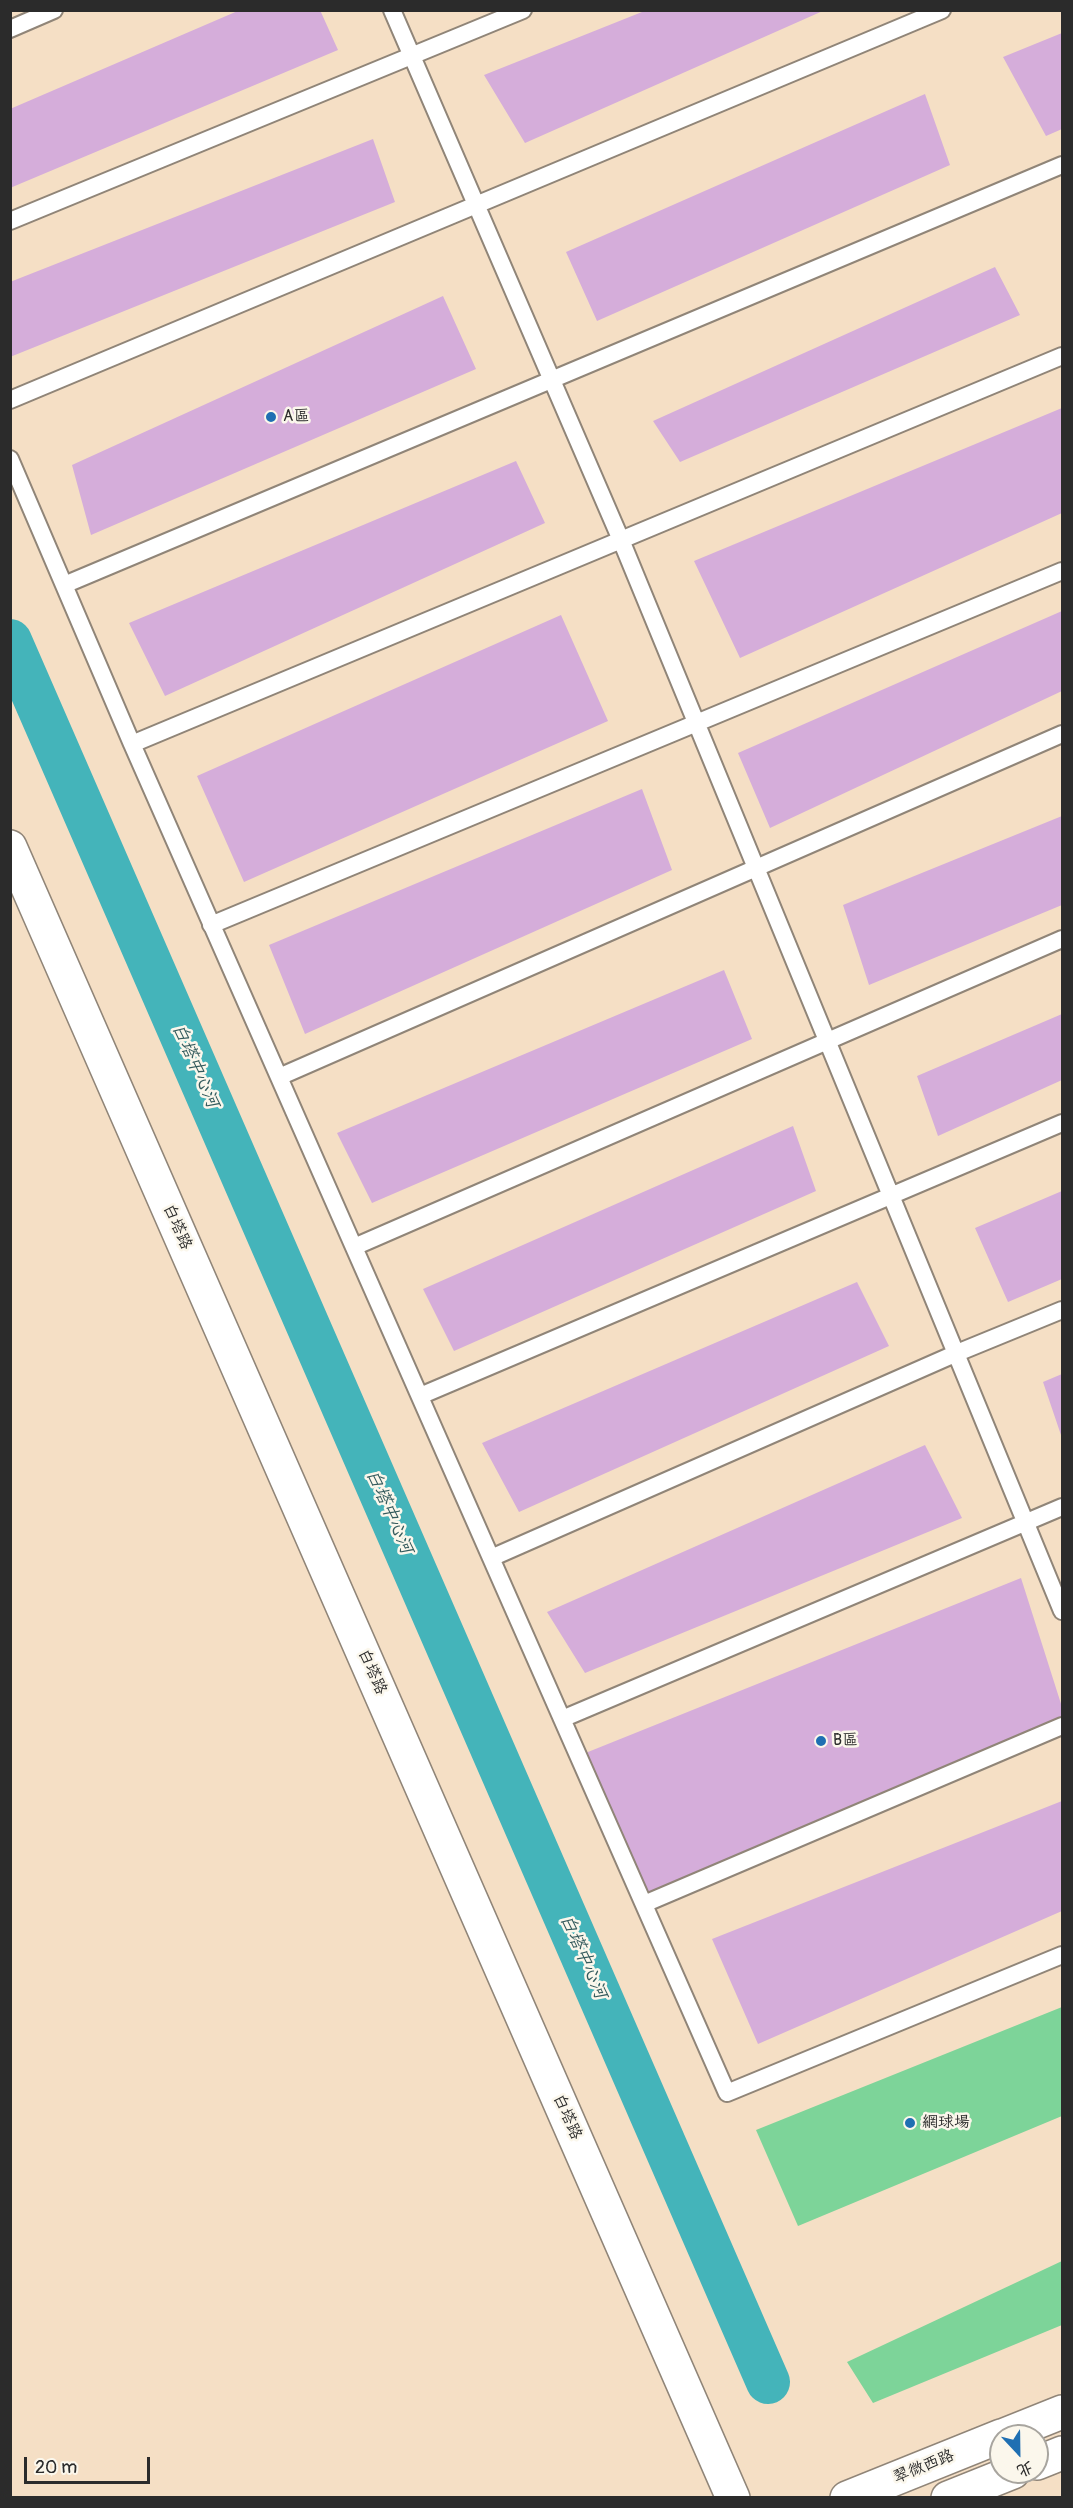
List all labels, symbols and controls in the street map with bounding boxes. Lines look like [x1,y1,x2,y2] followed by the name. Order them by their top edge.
[283,407,309,427] place label: A區
[264,410,278,424] marker: A區
[167,1020,223,1112] water label: 白塔中心河
[158,1201,196,1253] street label: 白塔路
[361,1466,417,1558] water label: 白塔中心河
[353,1646,391,1698] street label: 白塔路
[833,1731,858,1751] place label: B區
[814,1734,828,1748] marker: B區
[555,1911,611,2003] water label: 白塔中心河
[548,2091,586,2143] street label: 白塔路
[922,2113,970,2133] place label: 網球場
[903,2116,917,2130] marker: 網球場
[989,2424,1049,2484] north arrow
[27,2445,153,2483] scale bar
[891,2446,957,2488] street label: 翠微西路
[35,2456,77,2479] text: 20 m
[1014,2457,1036,2481] text: 北

